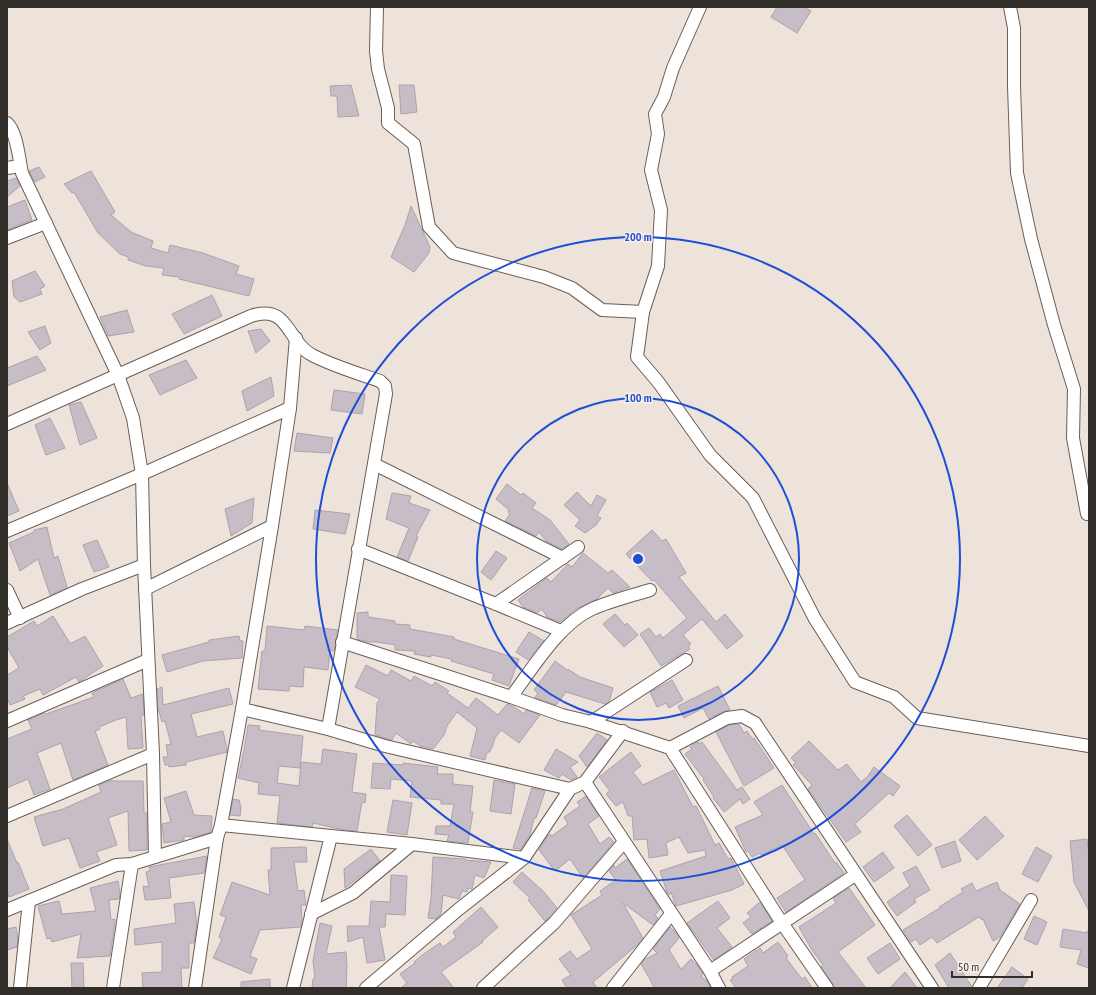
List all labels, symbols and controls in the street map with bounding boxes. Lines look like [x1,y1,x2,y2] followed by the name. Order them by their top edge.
[624,229,652,244] text: 200 m
[624,390,652,405] text: 100 m
[631,552,645,566] centre of rings
[952,953,1032,979] scale bar
[958,959,979,974] text: 50 m

